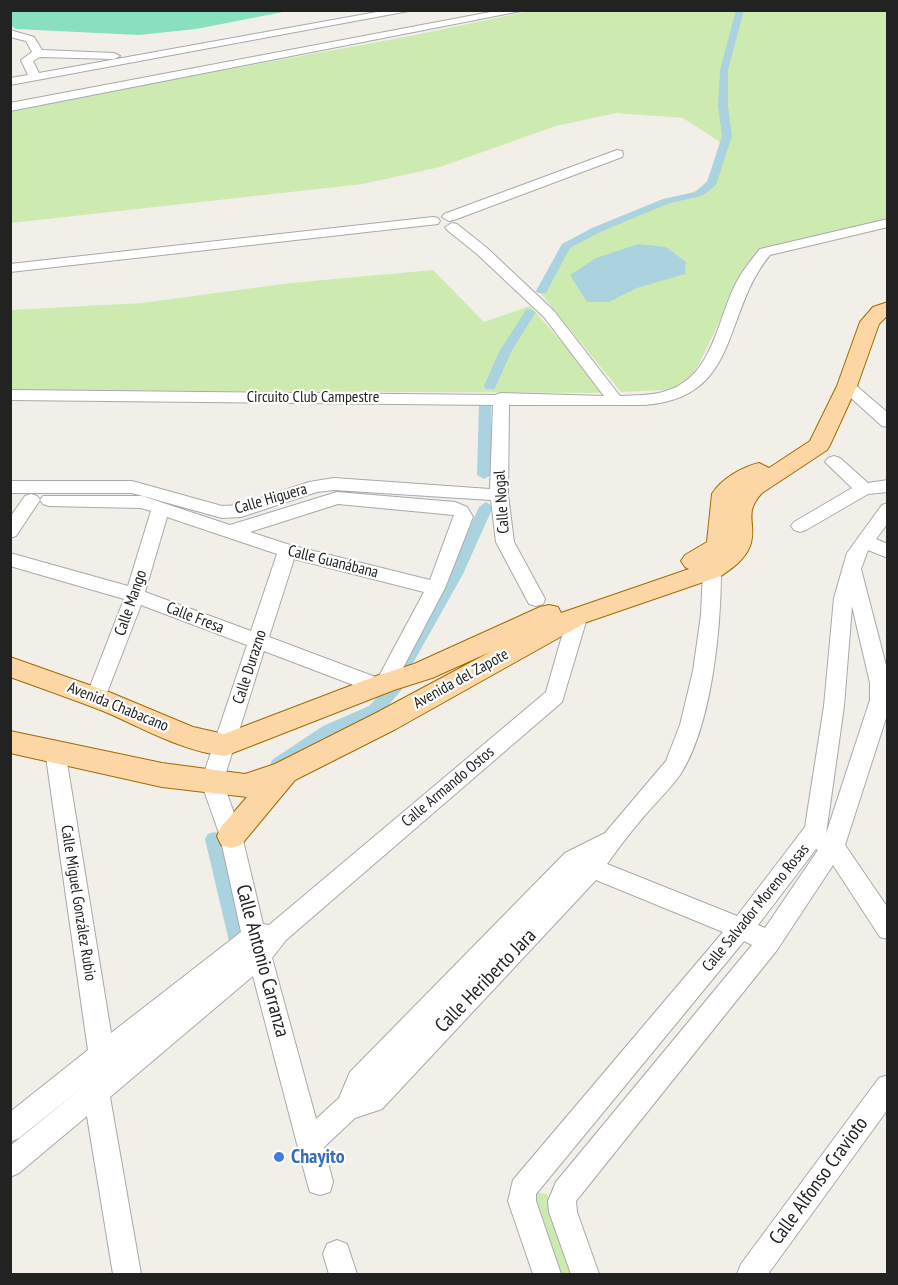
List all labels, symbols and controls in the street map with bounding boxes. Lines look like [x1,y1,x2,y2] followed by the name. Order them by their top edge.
[247,387,379,407] street label: Circuito Club Campestre
[490,470,514,534] street label: Calle Nogal
[233,480,309,518] street label: Calle Higuera
[286,542,380,582] street label: Calle Guanábana
[111,568,151,638] street label: Calle Mango
[163,598,227,638] street label: Calle Fresa
[229,628,271,706] street label: Calle Durazno
[410,645,512,713] street label: Avenida del Zapote
[65,678,171,736] street label: Avenida Chabacano
[398,743,498,831] street label: Calle Armando Ostos
[56,824,100,982] street label: Calle Miguel González Rubio
[699,840,813,976] street label: Calle Salvador Moreno Rosas
[230,882,294,1040] street label: Calle Antonio Carranza
[430,924,542,1038] street label: Calle Heriberto Jara
[765,1112,873,1250] street label: Calle Alfonso Cravioto
[291,1145,345,1169] place label: Chayito
[272,1150,286,1164] marker: Chayito

